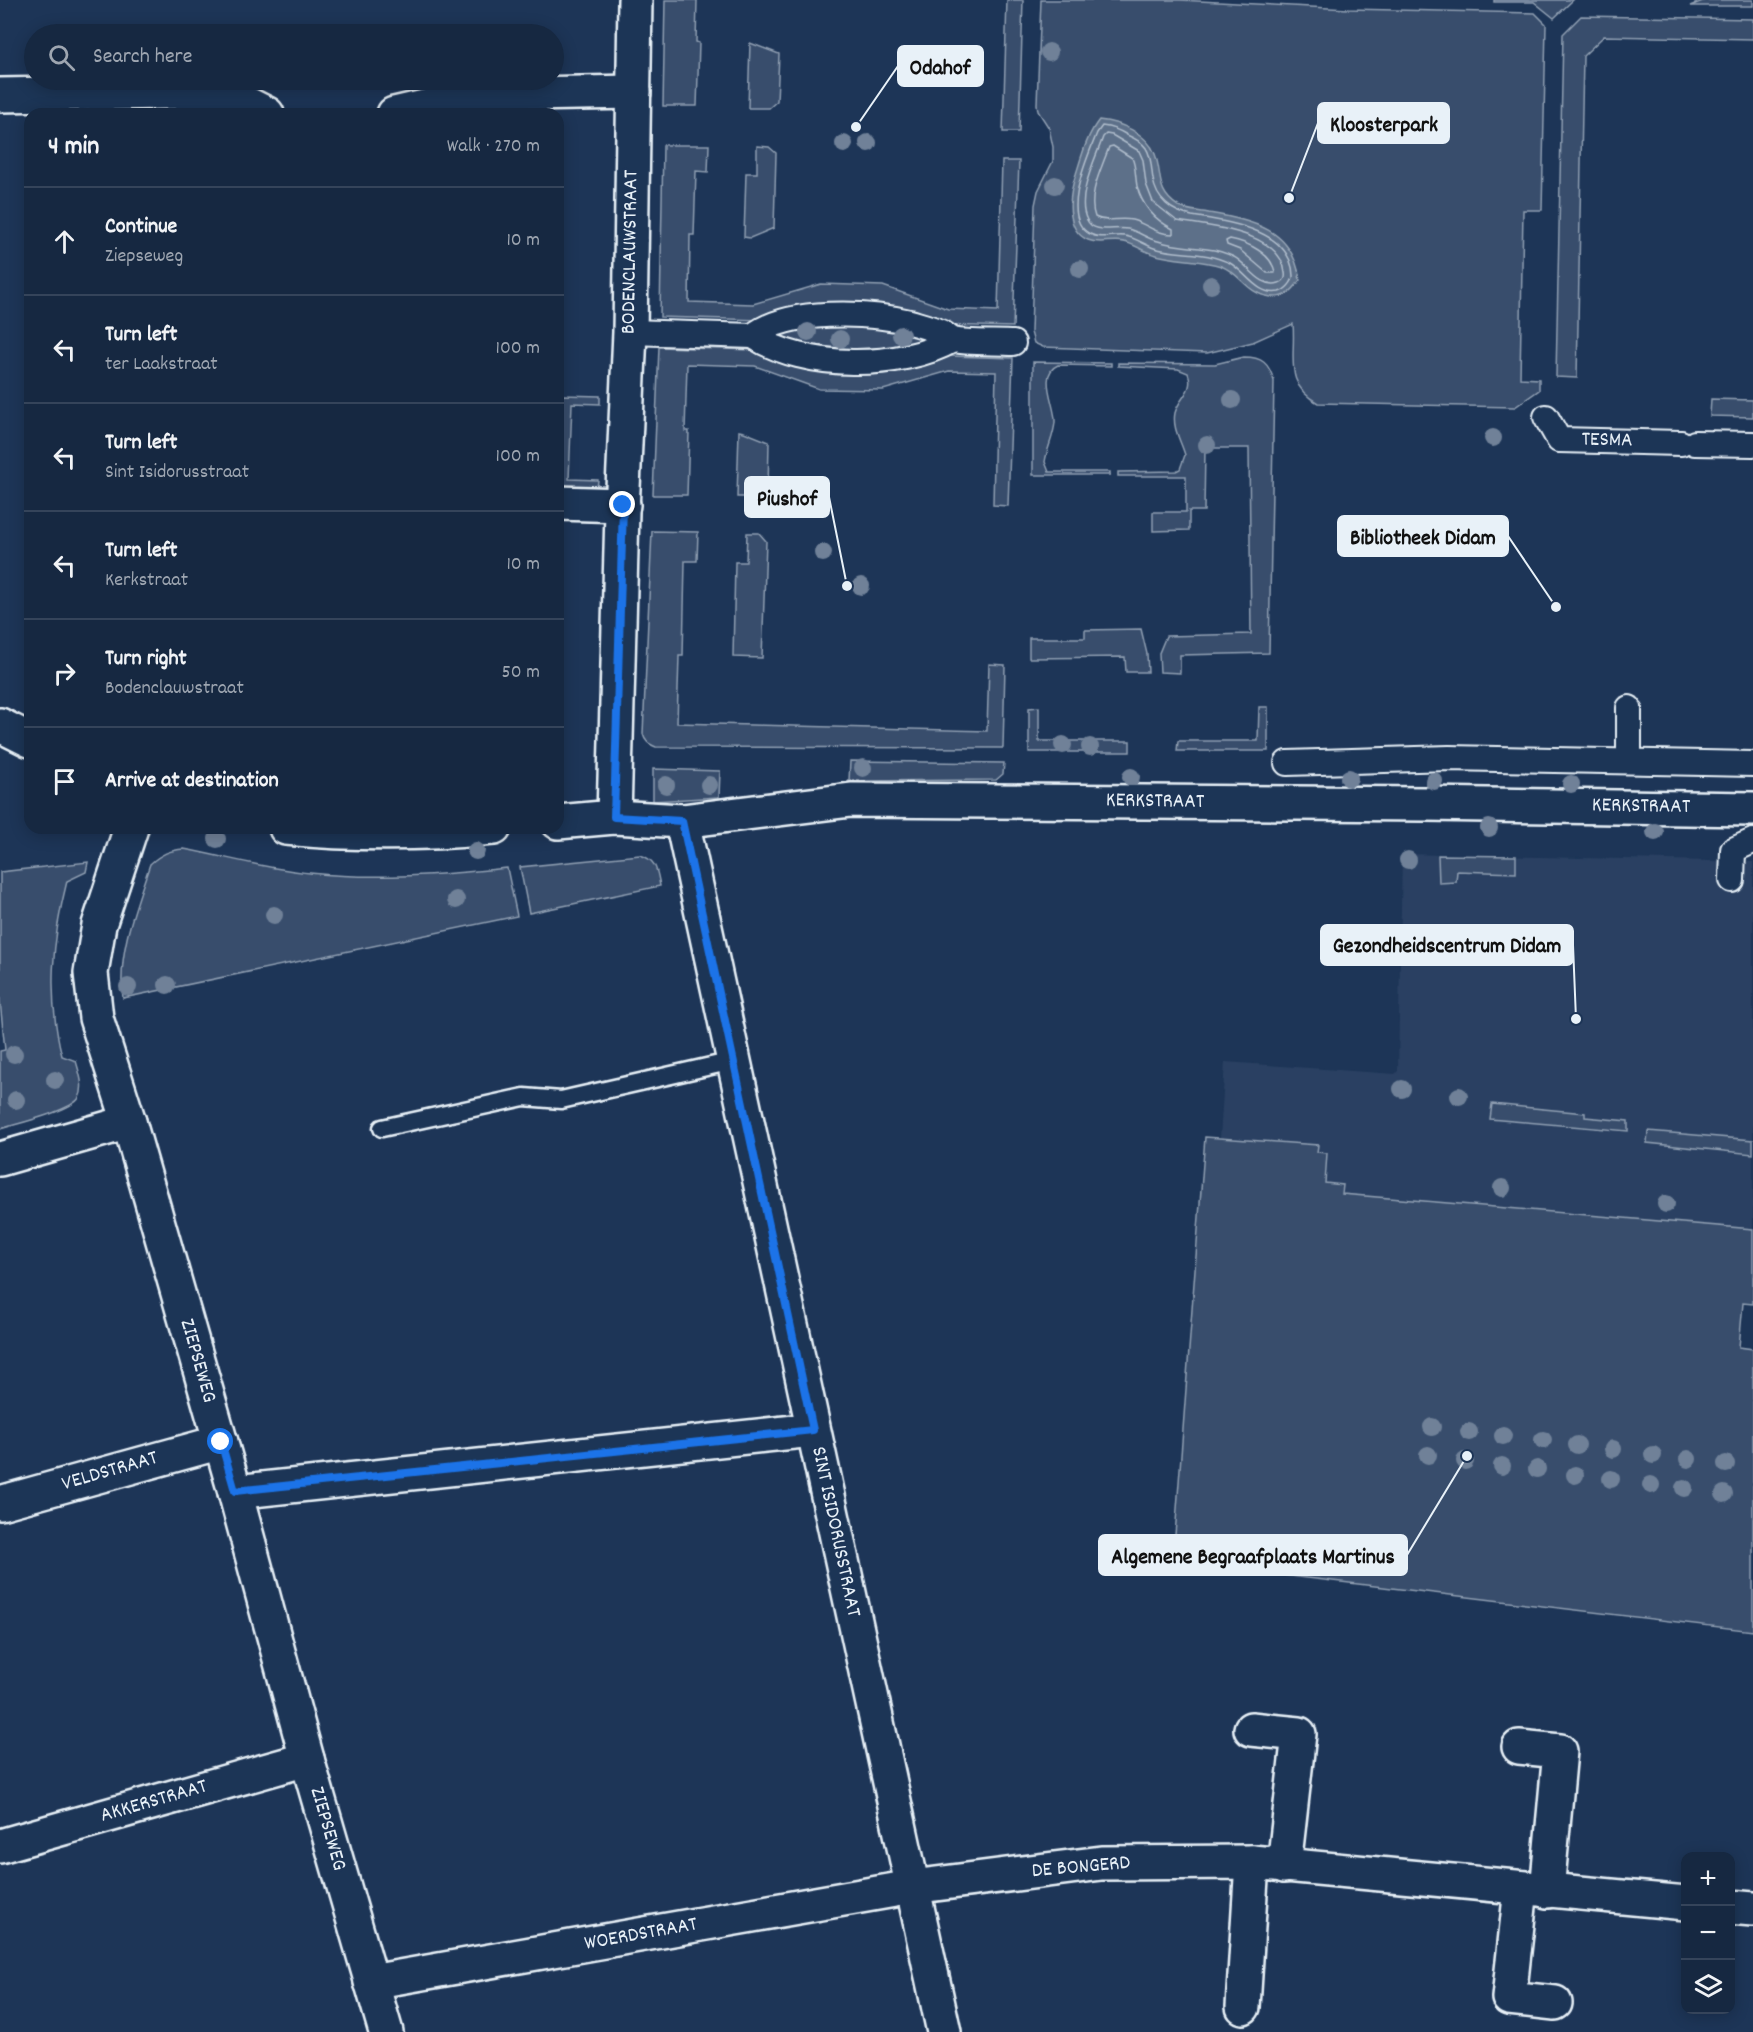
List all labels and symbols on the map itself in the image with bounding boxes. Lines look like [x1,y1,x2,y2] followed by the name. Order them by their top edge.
[898,46,983,86] callout: Odahof
[910,54,972,85] text: Odahof
[1318,103,1449,143] callout: Kloosterpark
[1330,111,1438,142] text: Kloosterpark
[615,169,647,335] street label: BODENCLAUWSTRAAT
[1581,426,1633,456] street label: TESMA
[745,477,829,517] callout: Piushof
[757,485,818,516] text: Piushof
[609,491,635,517] route end
[1338,516,1508,556] callout: Bibliotheek Didam
[1350,524,1496,555] text: Bibliotheek Didam
[1106,786,1205,818] street label: KERKSTRAAT
[1592,791,1691,823] street label: KERKSTRAAT
[1321,925,1573,965] callout: Gezondheidscentrum Didam
[1333,932,1561,963] text: Gezondheidscentrum Didam
[171,1316,223,1406] street label: ZIEPSEWEG
[207,1428,233,1454] route start
[59,1444,162,1500] street label: VELDSTRAAT
[802,1444,868,1620] street label: SINT ISIDORUSSTRAAT
[1099,1535,1407,1575] callout: Algemene Begraafplaats Martinus
[1111,1543,1395,1574] text: Algemene Begraafplaats Martinus
[97,1772,212,1832] street label: AKKERSTRAAT
[301,1784,353,1874] street label: ZIEPSEWEG
[1030,1849,1132,1887] street label: DE BONGERD
[582,1910,700,1960] street label: WOERDSTRAAT

